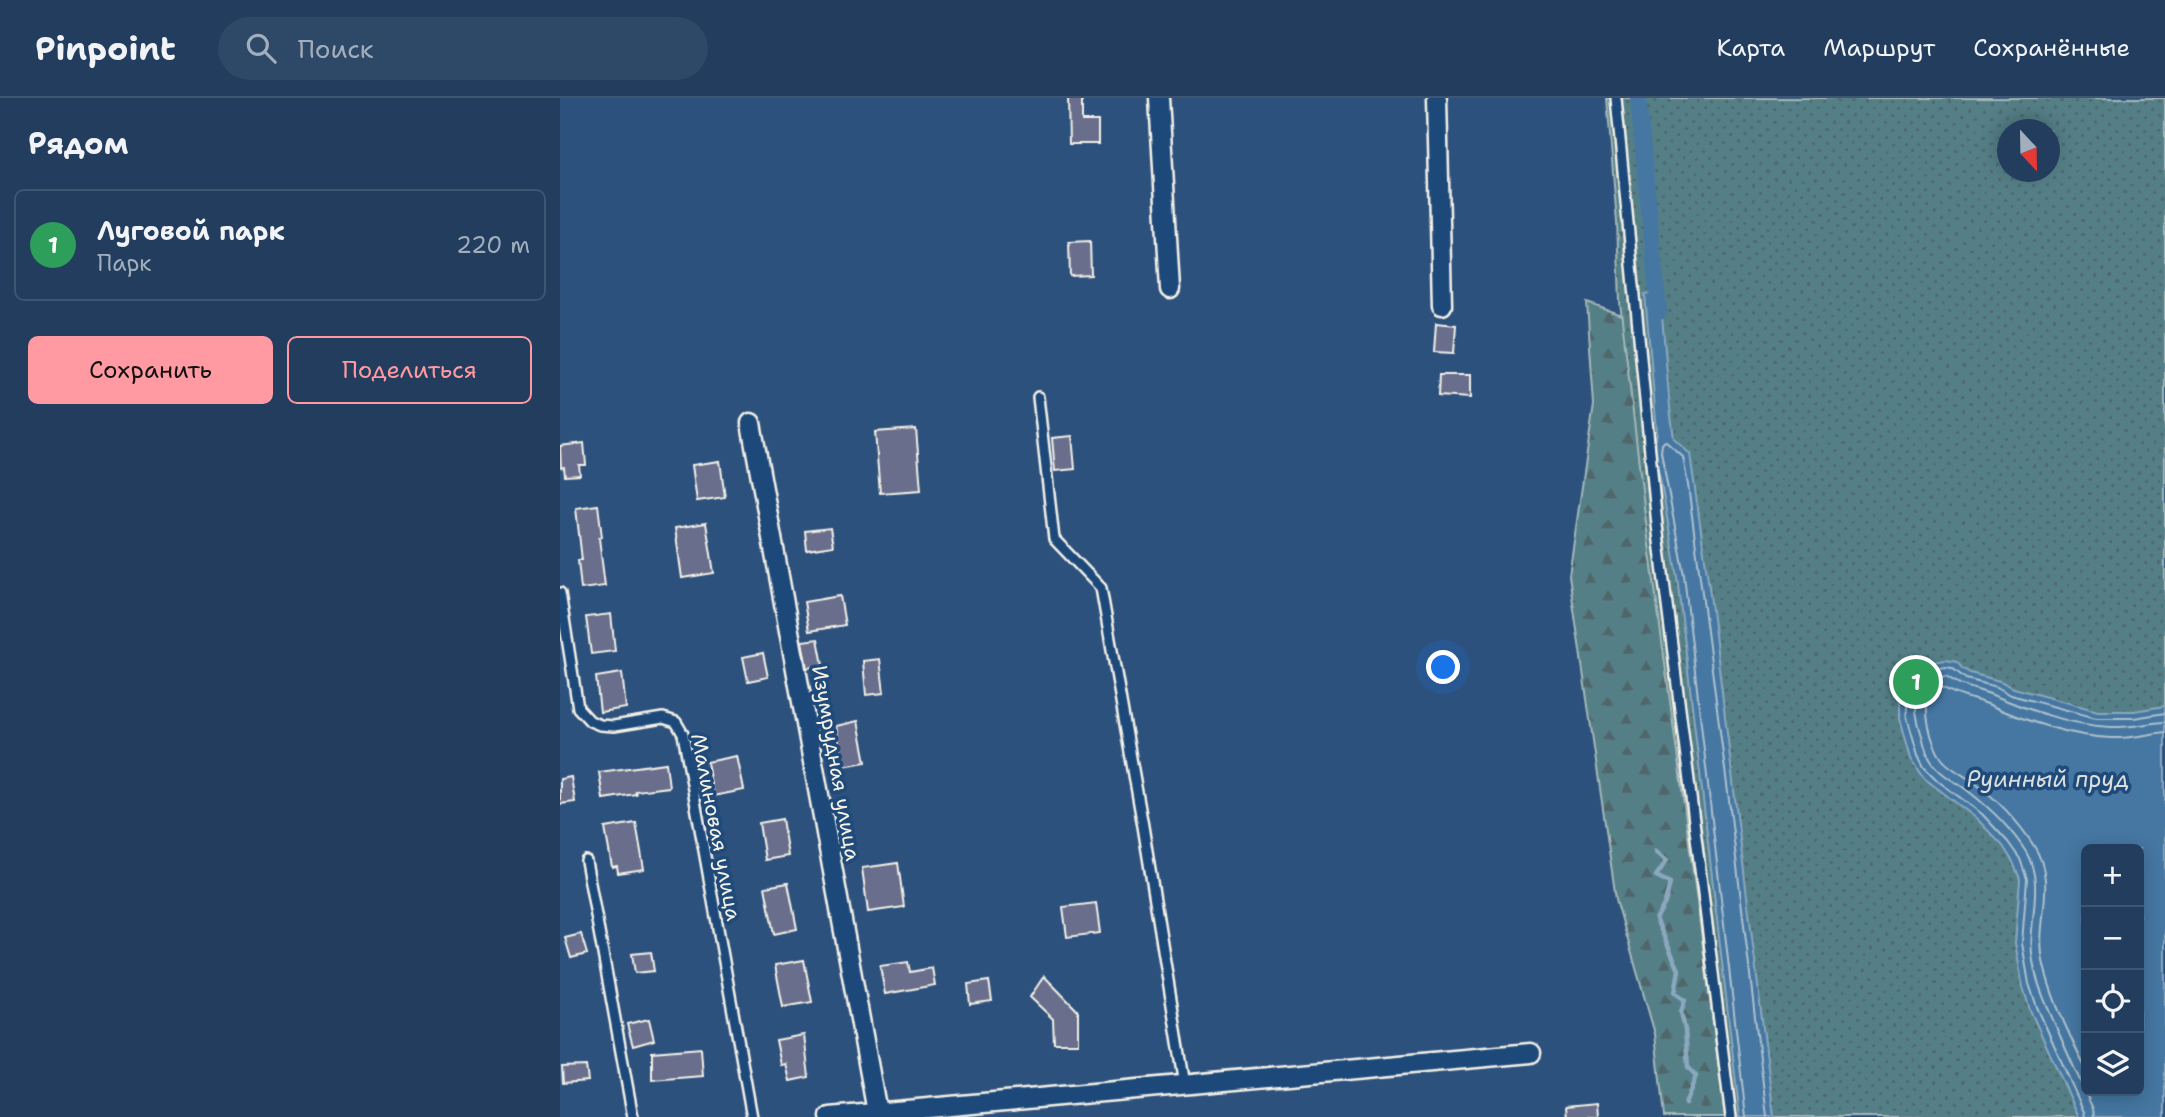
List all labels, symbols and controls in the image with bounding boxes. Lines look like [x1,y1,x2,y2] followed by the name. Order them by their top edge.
[218,17,708,80] search box
[35,26,176,71] text: Pinpoint
[242,29,280,67] icon: search
[298,31,374,66] text: Поиск
[1717,32,1785,64] text: Карта
[1823,32,1935,64] text: Маршрут
[1973,32,2130,64] text: Сохранённые
[1997,119,2060,182] north arrow
[28,123,128,164] text: Рядом
[97,213,285,248] text: Луговой парк
[48,230,58,260] text: 1
[456,230,530,260] text: 220 m
[97,248,152,278] text: Парк
[28,336,273,404] button: Сохранить
[287,336,532,404] button: Поделиться
[1426,650,1460,684] your location
[1893,656,1939,708] pin: 1
[805,663,867,863] street label: Изумрудная улица
[684,731,748,923] street label: Малиновая улица
[1967,764,2129,794] water label: Руинный пруд
[2081,844,2144,1096] map controls
[2081,844,2144,907] button: +
[2081,907,2144,970] button: −
[2081,970,2144,1033] button: locate
[2081,1033,2144,1096] button: layers

